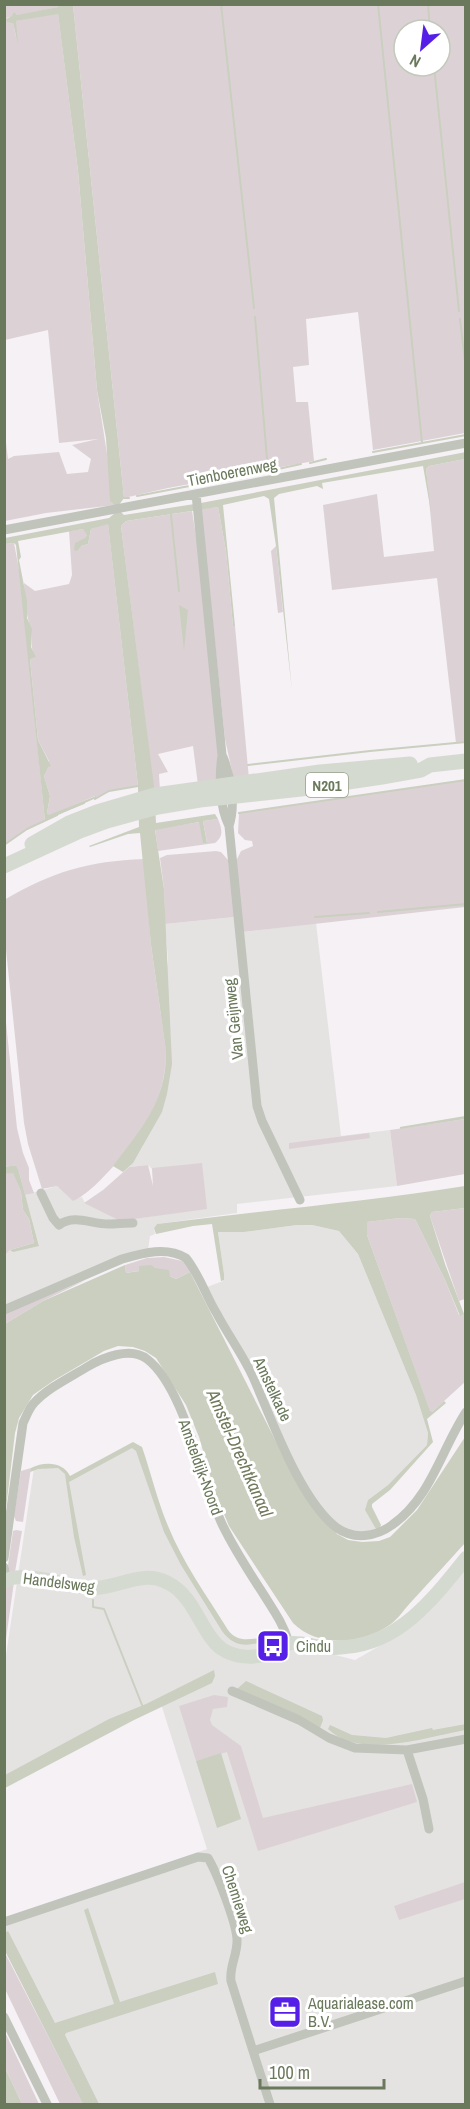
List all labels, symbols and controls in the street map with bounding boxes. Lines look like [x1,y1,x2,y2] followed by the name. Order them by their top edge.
[392,18,452,78] north arrow
[406,49,424,73] text: N
[185,452,279,491] street label: Tienboerenweg
[306,773,348,797] road number: N201
[218,977,248,1061] street label: Van Geijnweg
[248,1352,297,1425] street label: Amstelkade
[200,1384,280,1521] water label: Amstel-Drechtkanaal
[173,1415,229,1518] street label: Amsteldijk-Noord
[22,1567,97,1597] street label: Handelsweg
[255,1628,291,1664] bus stop icon: Cindu
[296,1635,331,1657] place label: Cindu
[217,1862,259,1936] street label: Chemieweg
[307,1992,414,2032] place label: Aquarialease.com B.V.
[267,1994,303,2030] office icon: Aquarialease.com B.V.
[260,2052,384,2090] scale bar
[269,2060,310,2085] text: 100 m

